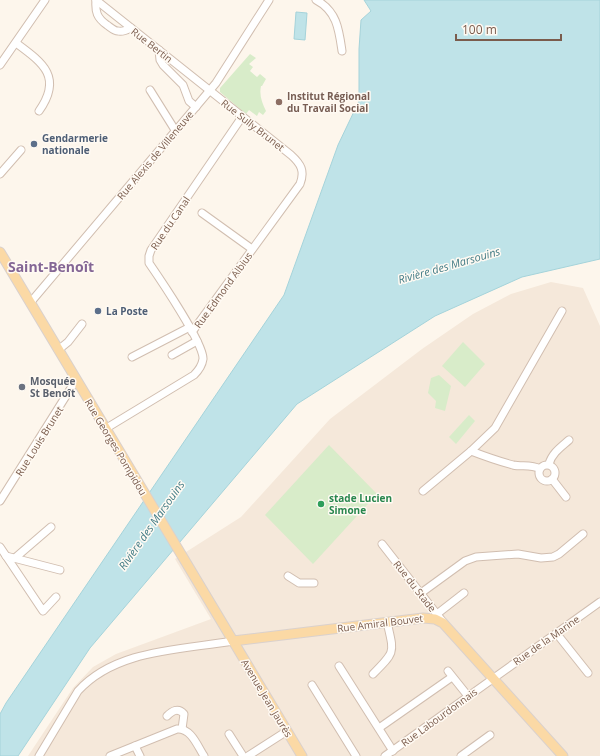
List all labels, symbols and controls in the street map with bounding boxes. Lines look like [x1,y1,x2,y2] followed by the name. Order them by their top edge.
[456,16,561,42] scale bar
[462,21,497,38] text: 100 m
[128,24,176,66] street label: Rue Bertin
[287,89,370,115] place label: Institut Régional du Travail Social
[218,96,288,154] street label: Rue Sully Brunet
[274,97,284,107] marker: Institut Régional du Travail Social
[114,107,197,202] street label: Rue Alexis de Villeneuve
[42,131,108,157] place label: Gendarmerie nationale
[29,139,39,149] marker: Gendarmerie nationale
[147,194,193,252] street label: Rue du Canal
[396,243,502,287] water label: Rivière des Marsouins
[191,249,255,331] street label: Rue Edmond Albius
[8,257,94,276] district label: Saint-Benoît
[106,304,148,318] place label: La Poste
[93,306,103,316] marker: La Poste
[30,374,76,400] place label: Mosquée St Benoît
[17,382,27,392] marker: Mosquée St Benoît
[82,396,150,498] street label: Rue Georges Pompidou
[12,403,66,479] street label: Rue Louis Brunet
[115,477,188,572] water label: Rivière des Marsouins
[329,491,392,517] place label: stade Lucien Simone
[316,499,326,509] marker: stade Lucien Simone
[390,557,440,615] street label: Rue du Stade
[336,611,424,635] street label: Rue Amiral Bouvet
[510,612,582,668] street label: Rue de la Marine
[238,656,296,740] street label: Avenue Jean Jaurès
[398,684,480,749] street label: Rue Labourdonnais

